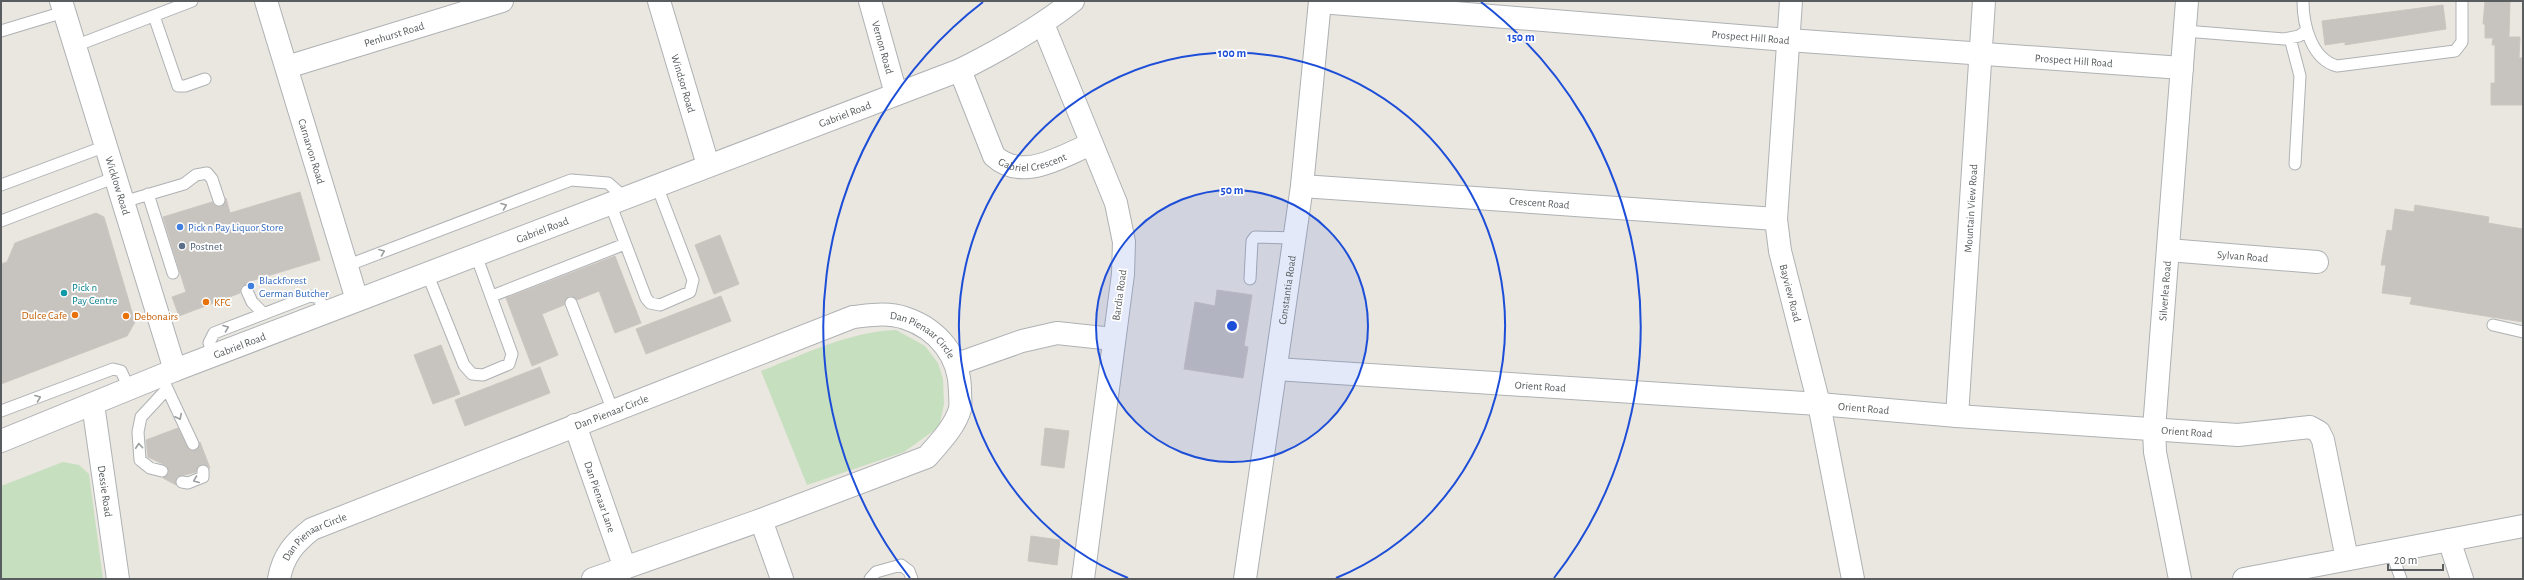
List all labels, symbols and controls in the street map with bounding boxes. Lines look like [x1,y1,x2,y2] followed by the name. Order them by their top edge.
[363,20,426,49] street label: Penhurst Road
[870,20,895,76] street label: Vernon Road
[1711,29,1790,46] street label: Prospect Hill Road
[1507,31,1535,43] text: 150 m
[1218,47,1246,59] text: 100 m
[669,53,697,114] street label: Windsor Road
[2034,53,2113,69] street label: Prospect Hill Road
[817,99,873,129] street label: Gabriel Road
[296,117,326,186] street label: Carnarvon Road
[996,151,1069,173] street label: Gabriel Crescent
[103,155,132,217] street label: Wicklow Road
[1963,163,1979,253] street label: Mountain View Road
[1221,184,1244,196] text: 50 m
[1509,195,1570,211] street label: Crescent Road
[500,202,507,210] one-way arrow
[515,215,570,245] street label: Gabriel Road
[175,222,185,232] marker: Pick n Pay Liquor Store
[188,222,283,233] place label: Pick n Pay Liquor Store
[177,241,187,251] marker: Postnet
[190,241,223,252] place label: Postnet
[379,249,386,257] one-way arrow
[2217,249,2269,264] street label: Sylvan Road
[1277,254,1298,325] street label: Constantia Road
[2157,260,2173,321] street label: Silverlea Road
[1778,263,1803,323] street label: Bayview Road
[1110,268,1129,321] street label: Bardia Road
[259,275,329,299] place label: Blackforest German Butcher
[246,281,256,291] marker: Blackforest German Butcher
[72,282,117,306] place label: Pick n Pay Centre
[59,288,69,298] marker: Pick n Pay Centre
[201,297,211,307] marker: KFC
[214,297,231,308] place label: KFC
[22,310,67,321] place label: Dulce Cafe
[70,310,80,320] marker: Dulce Cafe
[889,310,957,360] street label: Dan Pienaar Circle
[121,311,131,321] marker: Debonairs
[134,311,178,322] place label: Debonairs
[1225,319,1239,333] centre of rings
[223,325,230,333] one-way arrow
[212,331,268,361] street label: Gabriel Road
[1514,379,1567,394] street label: Orient Road
[573,393,650,432] street label: Dan Pienaar Circle
[34,394,41,402] one-way arrow
[1838,401,1890,416] street label: Orient Road
[175,413,182,420] one-way arrow
[2161,425,2213,439] street label: Orient Road
[135,443,144,449] one-way arrow
[582,460,617,534] street label: Dan Pienaar Lane
[96,465,114,518] street label: Dessie Road
[193,475,201,483] one-way arrow
[280,511,348,563] street label: Dan Pienaar Circle
[2388,546,2443,572] scale bar
[2394,554,2417,566] text: 20 m

